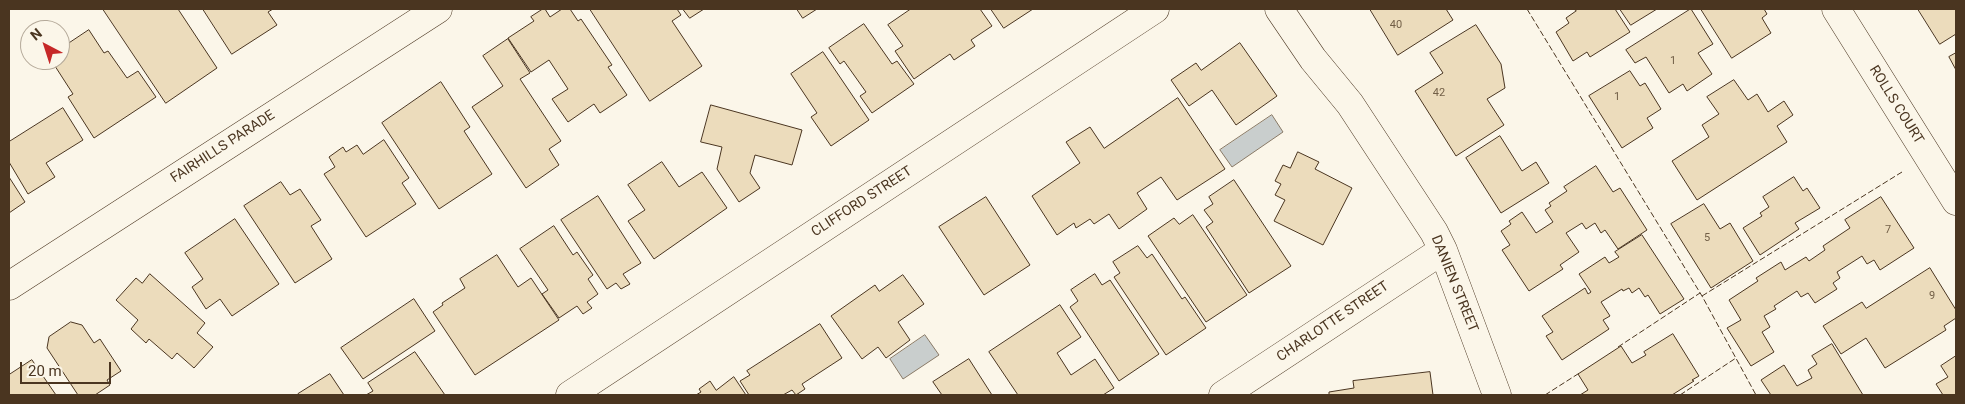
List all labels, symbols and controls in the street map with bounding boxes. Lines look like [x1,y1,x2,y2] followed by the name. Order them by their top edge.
[1390,18,1402,32] house number: 40
[20,20,70,70] north arrow
[27,25,45,44] text: N
[1670,54,1676,68] house number: 1
[1865,63,1927,147] street label: ROLLS COURT
[1433,86,1445,100] house number: 42
[1614,90,1620,104] house number: 1
[168,107,278,187] street label: FAIRHILLS PARADE
[809,163,915,241] street label: CLIFFORD STREET
[1885,223,1891,237] house number: 7
[1704,231,1710,245] house number: 5
[1427,233,1481,335] street label: DANIEN STREET
[1274,278,1392,366] street label: CHARLOTTE STREET
[1929,289,1935,303] house number: 9
[22,352,114,384] scale bar
[28,362,62,380] text: 20 m

